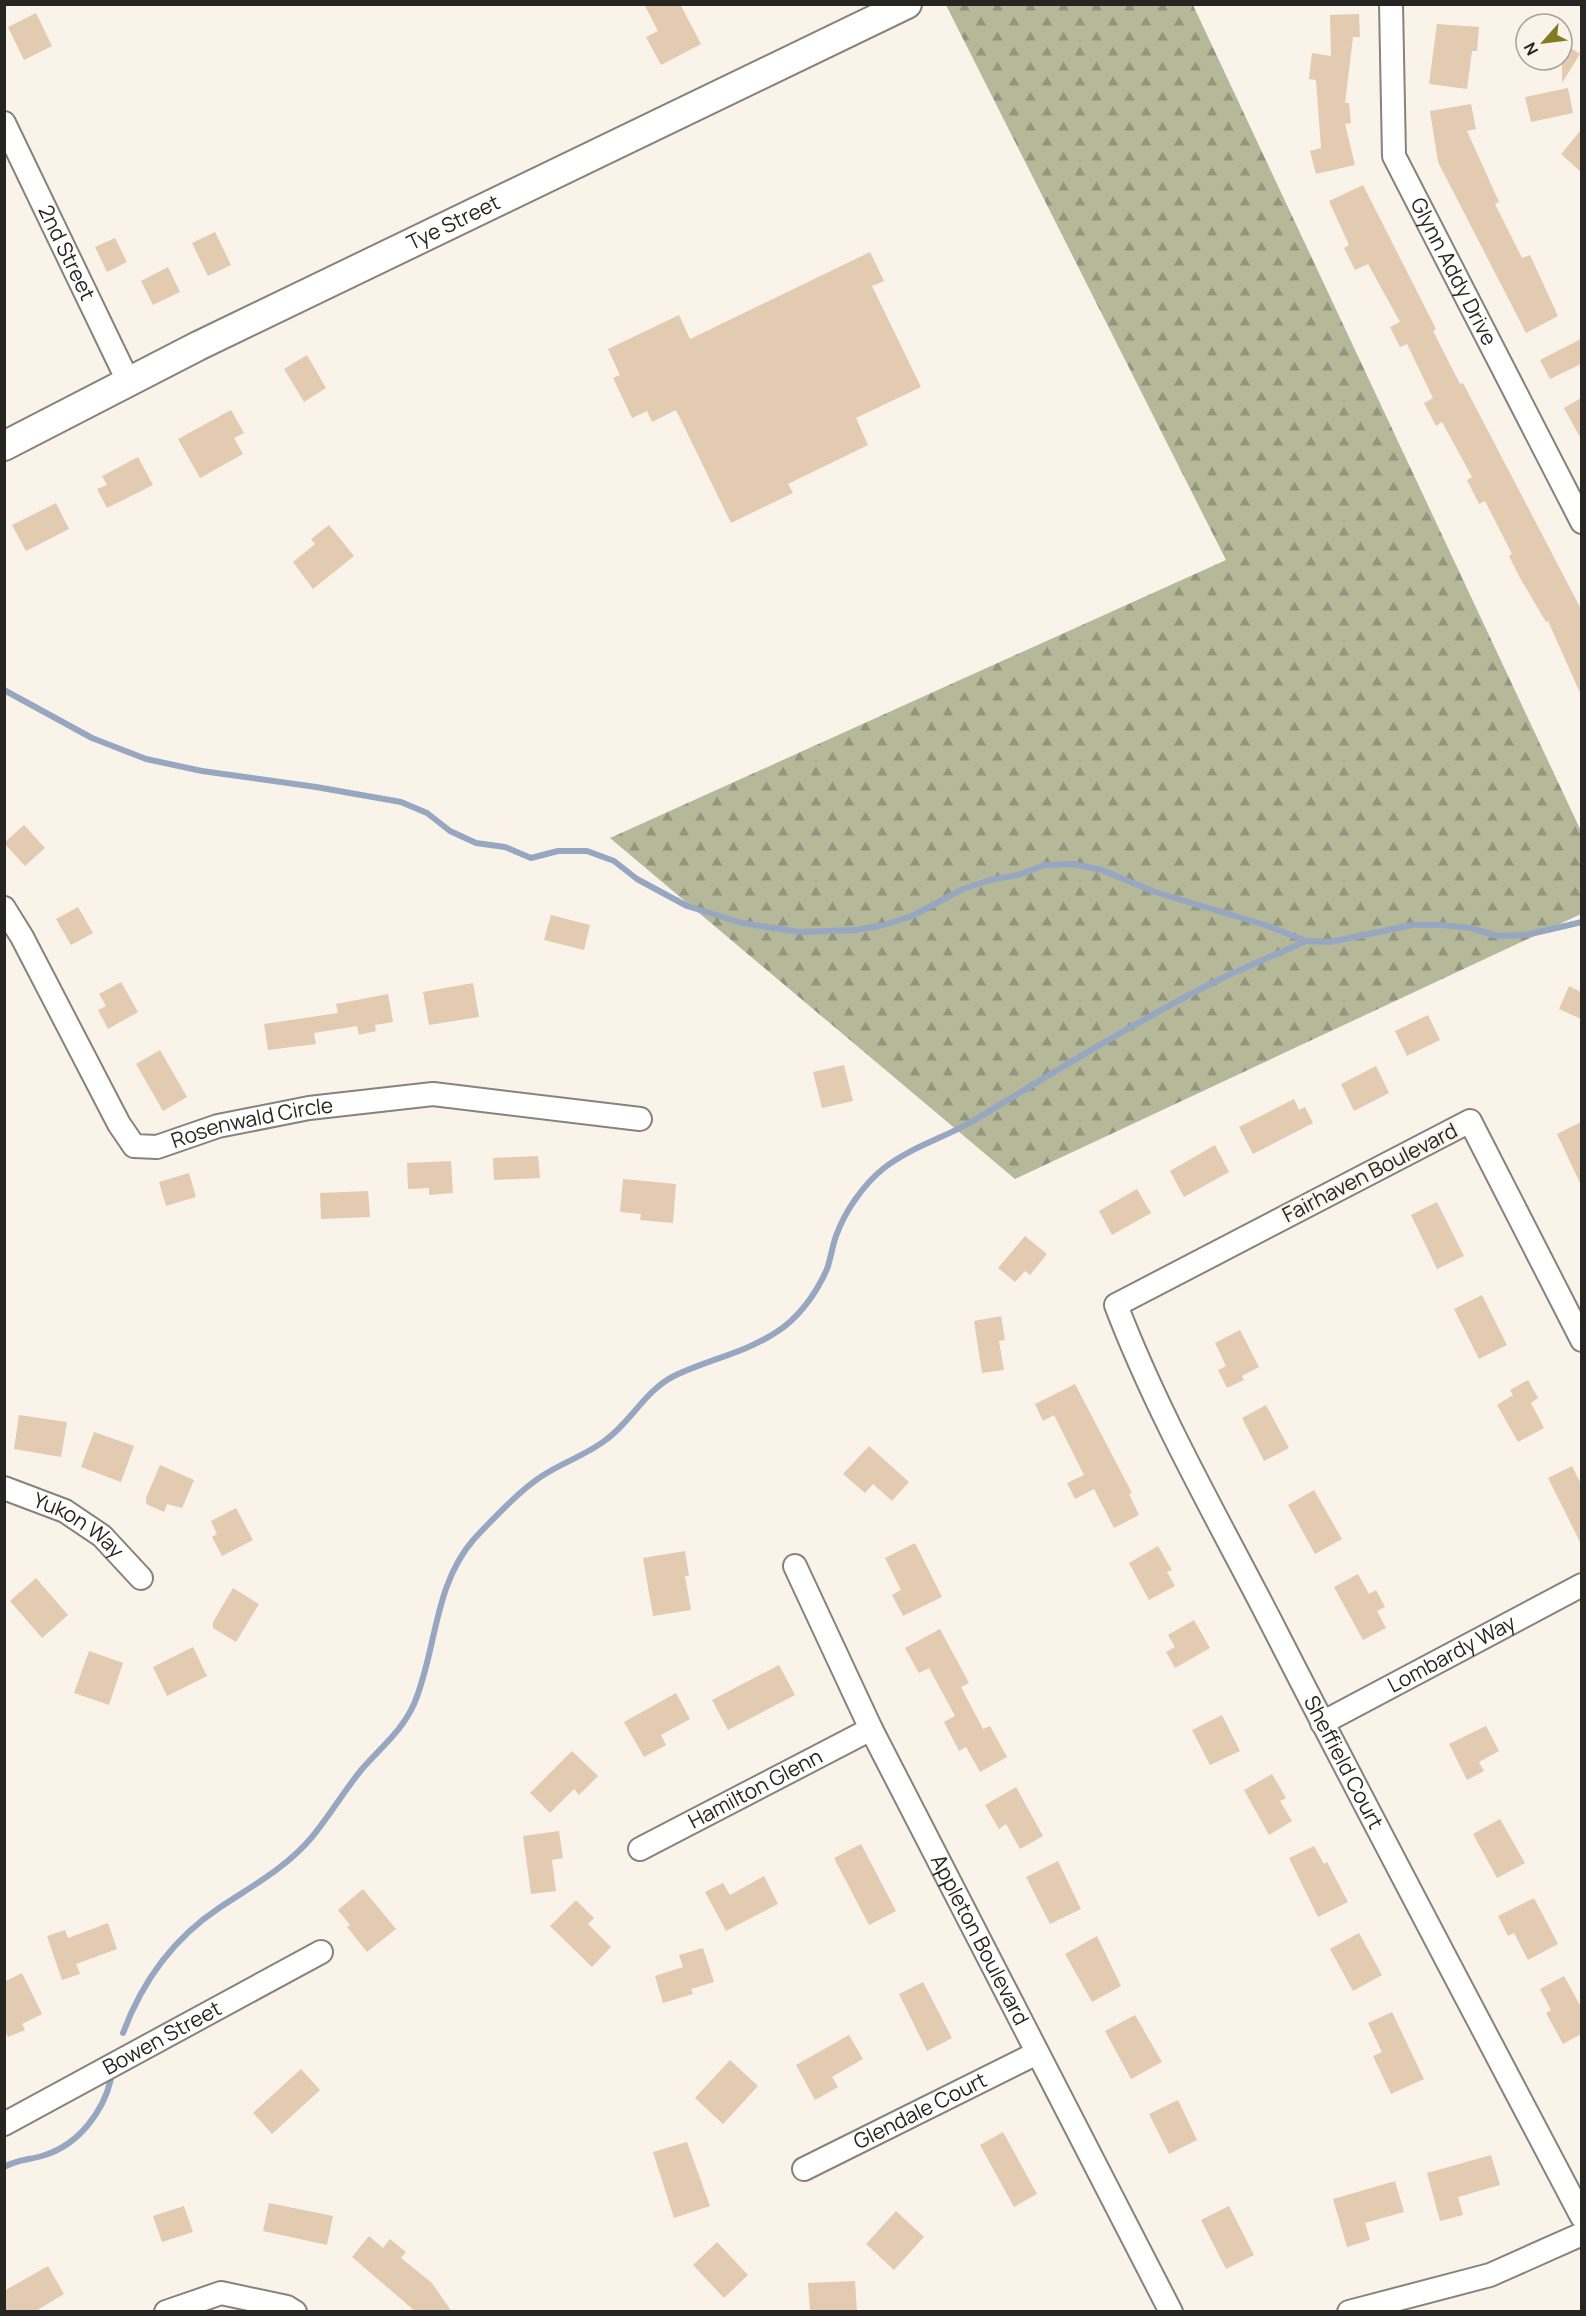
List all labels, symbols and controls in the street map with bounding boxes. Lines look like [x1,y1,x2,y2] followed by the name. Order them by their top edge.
[1514,12,1574,72] north arrow
[1518,39,1543,59] text: N
[402,188,504,256] street label: Tye Street
[1405,192,1504,350] street label: Glynn Addy Drive
[32,200,102,305] street label: 2nd Street
[167,1090,334,1154] street label: Rosenwald Circle
[1277,1116,1462,1228] street label: Fairhaven Boulevard
[30,1485,131,1564] street label: Yukon Way
[1383,1608,1520,1699] street label: Lombardy Way
[1298,1690,1390,1833] street label: Sheffield Court
[683,1742,827,1835] street label: Hamilton Glenn
[925,1849,1036,2030] street label: Appleton Boulevard
[97,1994,226,2081] street label: Bowen Street
[849,2065,991,2155] street label: Glendale Court

